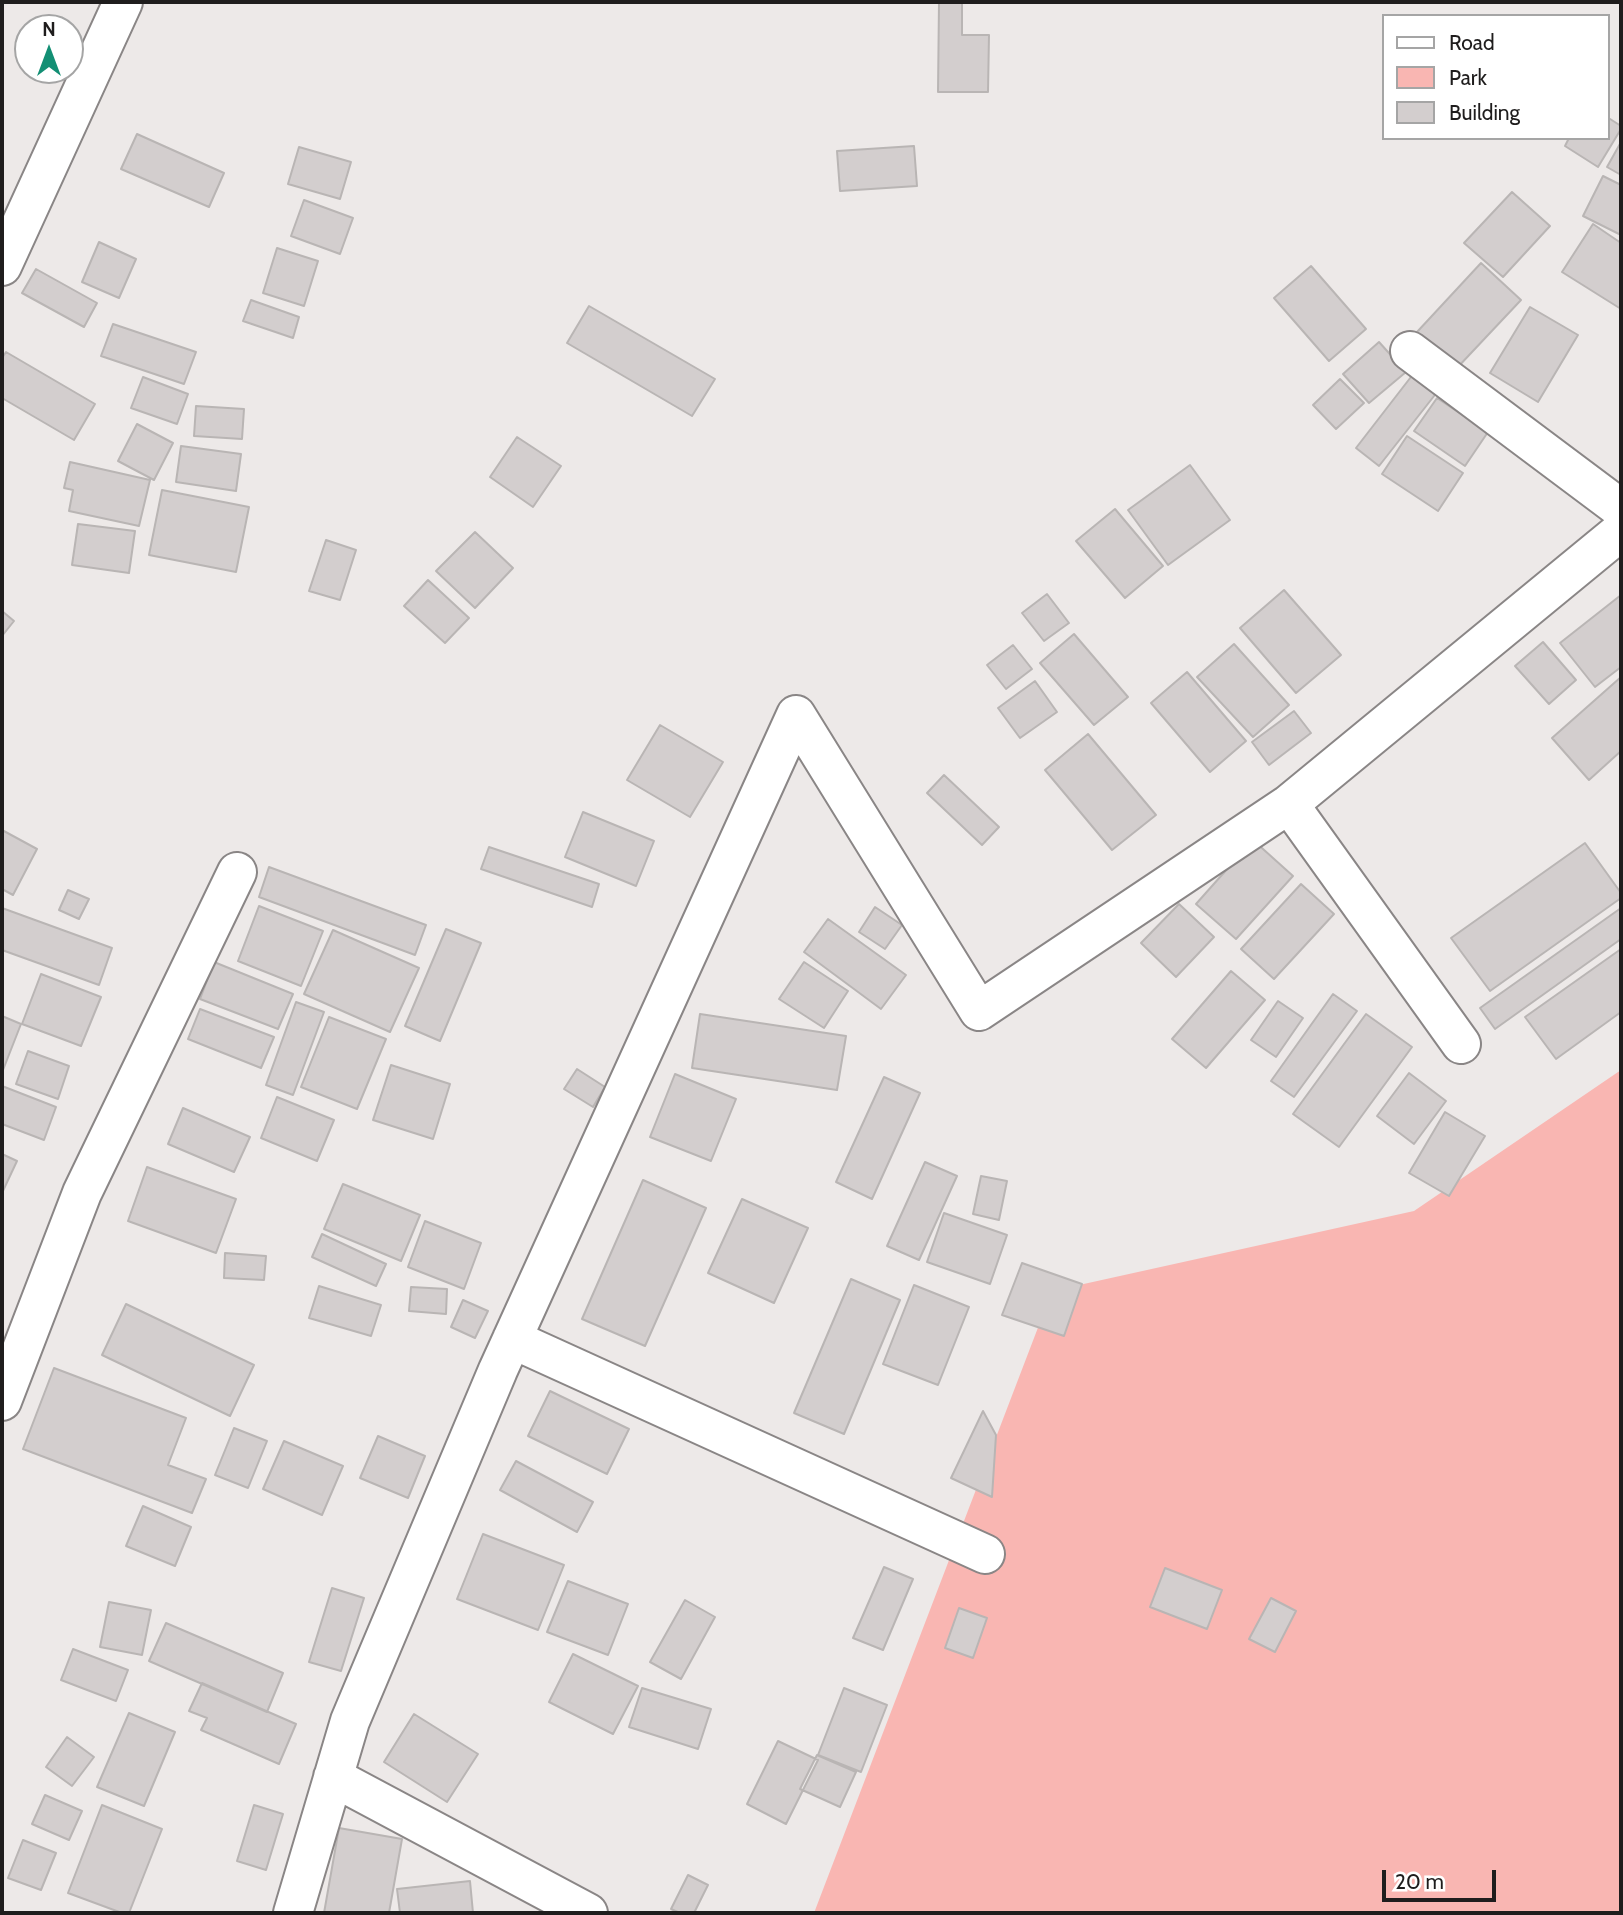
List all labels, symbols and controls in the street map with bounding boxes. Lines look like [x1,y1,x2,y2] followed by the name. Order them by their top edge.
[14,14,84,84] north arrow
[1382,14,1609,140] legend
[42,18,56,41] text: N
[1449,30,1495,55] text: Road
[1449,65,1487,90] text: Park
[1449,100,1520,125] text: Building
[1385,1856,1499,1900] scale bar
[1395,1869,1444,1894] text: 20 m

